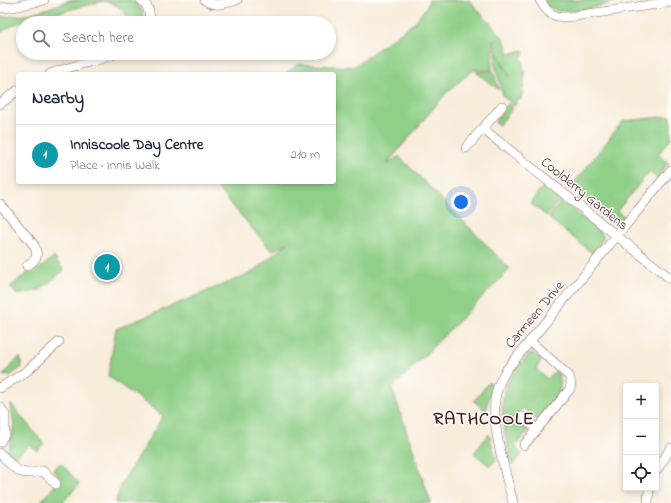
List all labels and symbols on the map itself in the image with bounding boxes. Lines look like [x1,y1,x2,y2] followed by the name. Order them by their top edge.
[535,152,632,237] street label: Coolderry Gardens
[451,192,471,212] your location
[94,252,120,282] pin: 1
[501,276,570,353] street label: Carmeen Drive
[433,407,535,433] district label: RATHCOOLE

